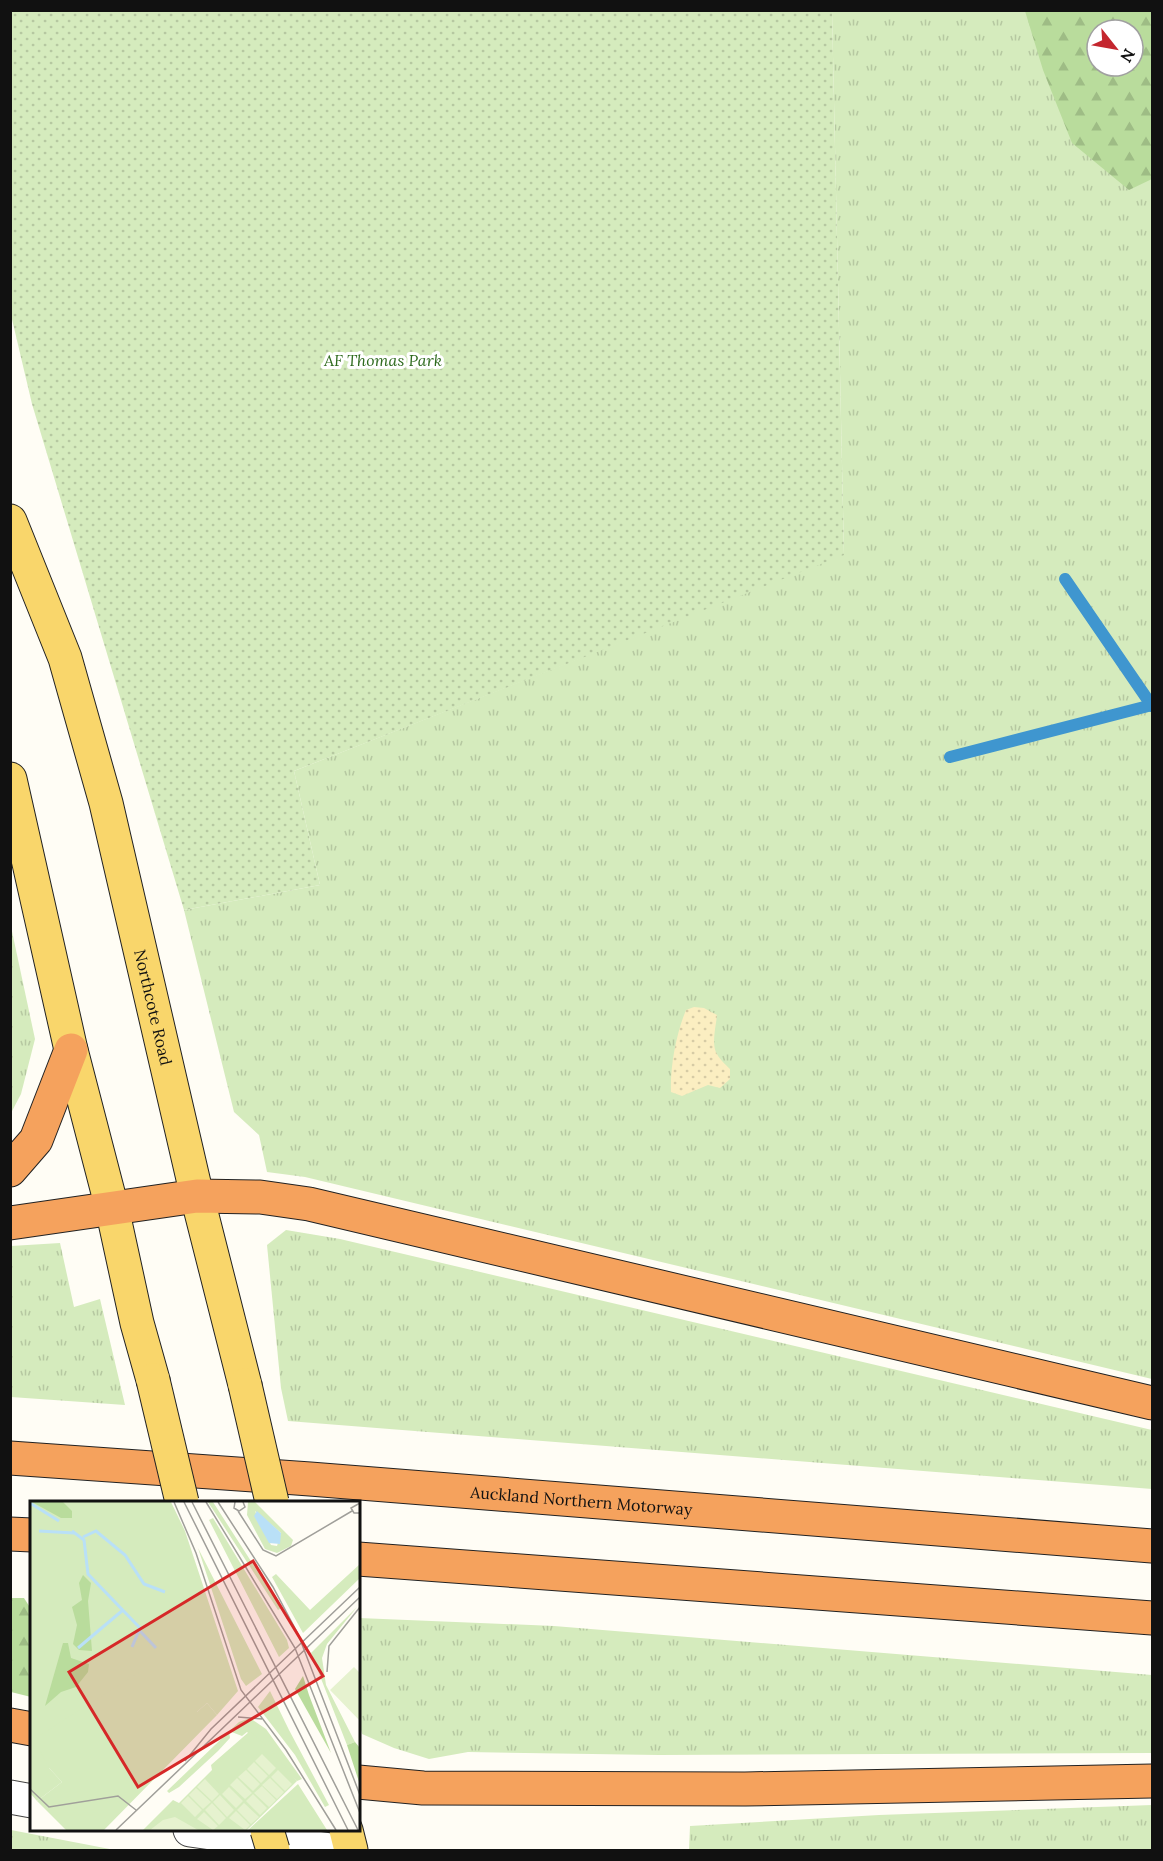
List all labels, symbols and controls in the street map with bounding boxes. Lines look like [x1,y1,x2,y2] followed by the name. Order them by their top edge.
[1085,18,1145,78] north arrow
[1116,45,1140,66] text: N
[323,350,442,370] park label: AF Thomas Park
[130,947,176,1068] street label: Northcote Road
[469,1482,694,1519] street label: Auckland Northern Motorway
[30,1501,360,1831] inset map

